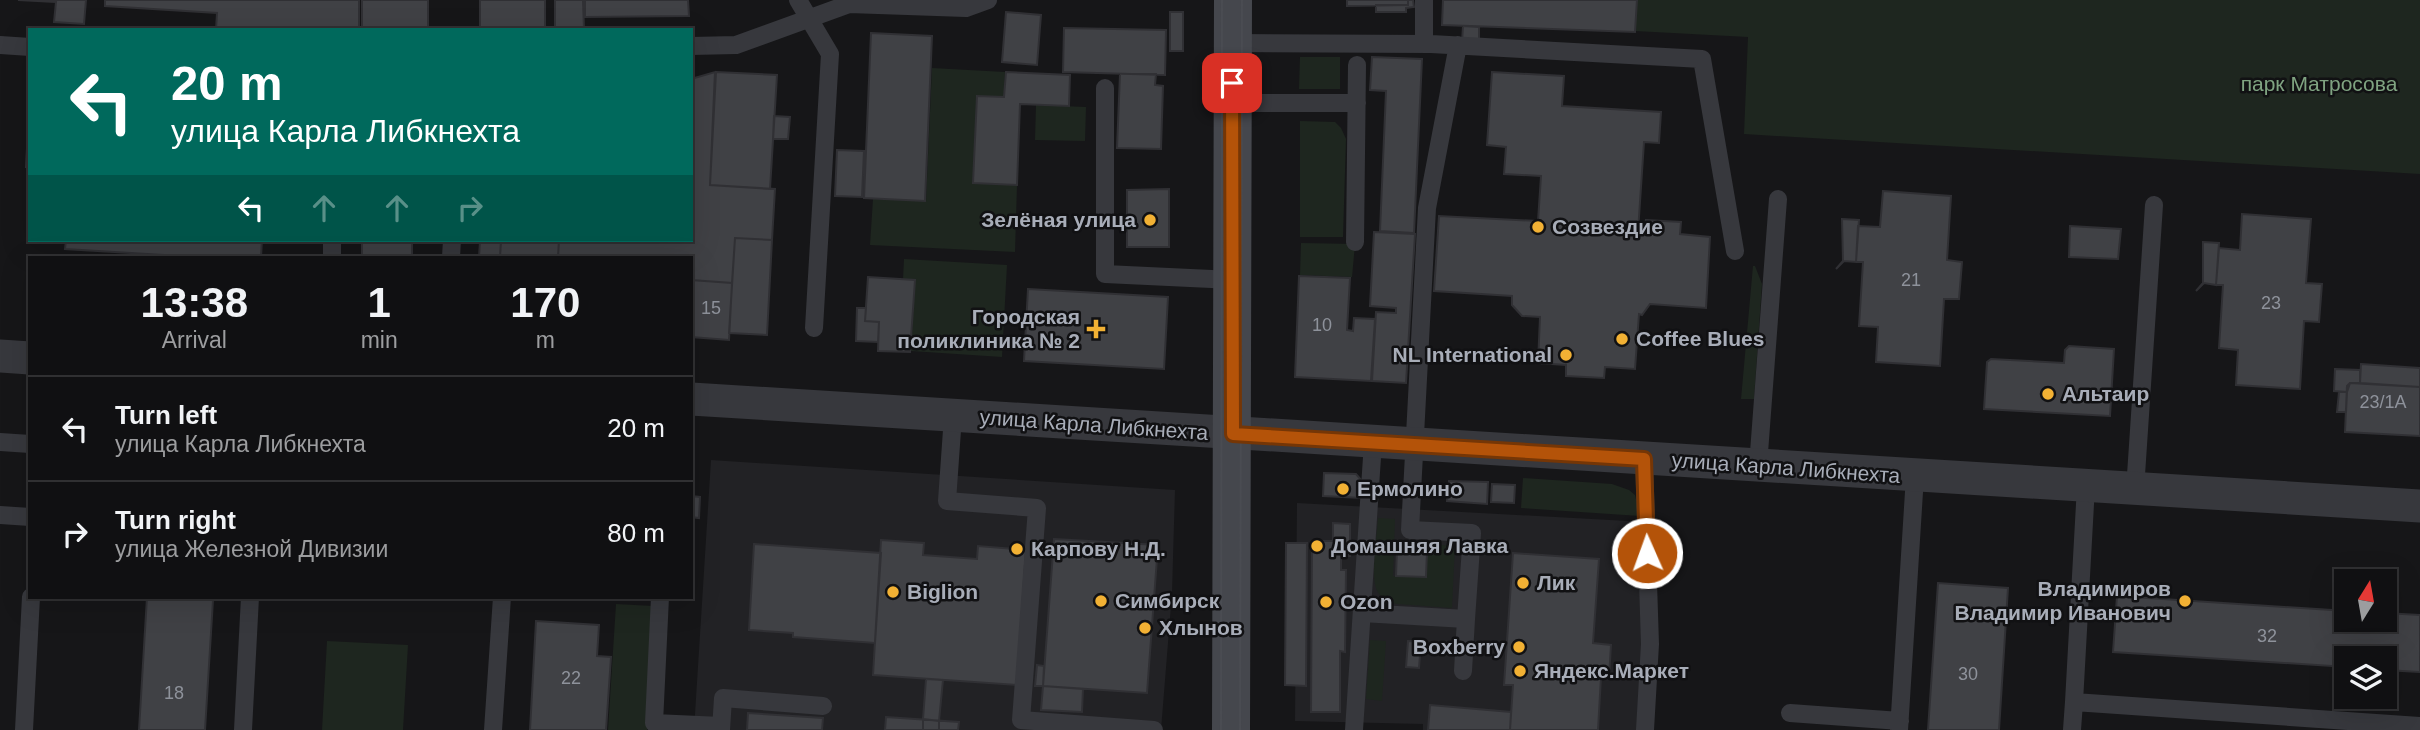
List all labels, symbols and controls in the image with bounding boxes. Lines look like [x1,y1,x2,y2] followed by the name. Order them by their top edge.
[1202,53,1262,113] pin
[56,56,147,147] icon: left
[171,56,283,110] text: 20 m
[1213,64,1251,102] icon: arrive
[2241,72,2398,95] park label: парк Матросова
[171,113,520,149] text: улица Карла Либкнехта
[232,189,270,227] icon: left
[305,189,343,227] icon: ahead
[378,189,416,227] icon: ahead
[451,189,489,227] icon: right
[981,208,1136,231] place label: Зелёная улица
[1142,212,1158,228] marker: Зелёная улица
[1552,215,1663,238] place label: Созвездие
[1530,219,1546,235] marker: Созвездие
[1901,270,1921,290] house number: 21
[141,279,248,326] text: 13:38
[367,279,391,326] text: 1
[510,279,580,326] text: 170
[2261,293,2281,313] house number: 23
[701,298,721,318] house number: 15
[897,305,1080,352] place label: Городская поликлиника № 2
[1312,315,1332,335] house number: 10
[1086,319,1106,339] marker: Городская поликлиника № 2
[162,327,227,353] text: Arrival
[361,327,398,353] text: min
[536,327,555,353] text: m
[1636,327,1764,350] place label: Coffee Blues
[1614,331,1630,347] marker: Coffee Blues
[1393,343,1552,366] place label: NL International
[1558,347,1574,363] marker: NL International
[2062,382,2149,405] place label: Альтаир
[2040,386,2056,402] marker: Альтаир
[2359,392,2407,412] house number: 23/1А
[115,400,217,430] text: Turn left
[979,405,1209,444] street label: улица Карла Либкнехта
[56,410,94,448] icon: left
[607,413,665,443] text: 20 m
[115,431,366,457] text: улица Карла Либкнехта
[1671,448,1901,487] street label: улица Карла Либкнехта
[1357,477,1463,500] place label: Ермолино
[1335,481,1351,497] marker: Ермолино
[115,505,236,535] text: Turn right
[56,515,94,553] icon: right
[1610,516,1684,590] position arrow
[607,518,665,548] text: 80 m
[1331,534,1509,557] place label: Домашняя Лавка
[115,536,388,562] text: улица Железной Дивизии
[1031,537,1166,560] place label: Карпову Н.Д.
[1309,538,1325,554] marker: Домашняя Лавка
[1009,541,1025,557] marker: Карпову Н.Д.
[2334,569,2398,632] north arrow
[2334,569,2397,709] map controls
[1537,571,1576,594] place label: Лик
[1515,575,1531,591] marker: Лик
[1955,577,2171,624] place label: Владимиров Владимир Иванович
[907,580,978,603] place label: Biglion
[885,584,901,600] marker: Biglion
[1115,589,1220,612] place label: Симбирск
[1340,590,1393,613] place label: Ozon
[1093,593,1109,609] marker: Симбирск
[2177,593,2193,609] marker: Владимиров Владимир Иванович
[1318,594,1334,610] marker: Ozon
[1159,616,1243,639] place label: Хлынов
[1137,620,1153,636] marker: Хлынов
[2257,626,2277,646] house number: 32
[1413,635,1505,658] place label: Boxberry
[1511,639,1527,655] marker: Boxberry
[2334,646,2397,709] button: layers
[1534,659,1689,682] place label: Яндекс.Маркет
[1512,663,1528,679] marker: Яндекс.Маркет
[1958,664,1978,684] house number: 30
[561,668,581,688] house number: 22
[164,683,184,703] house number: 18

